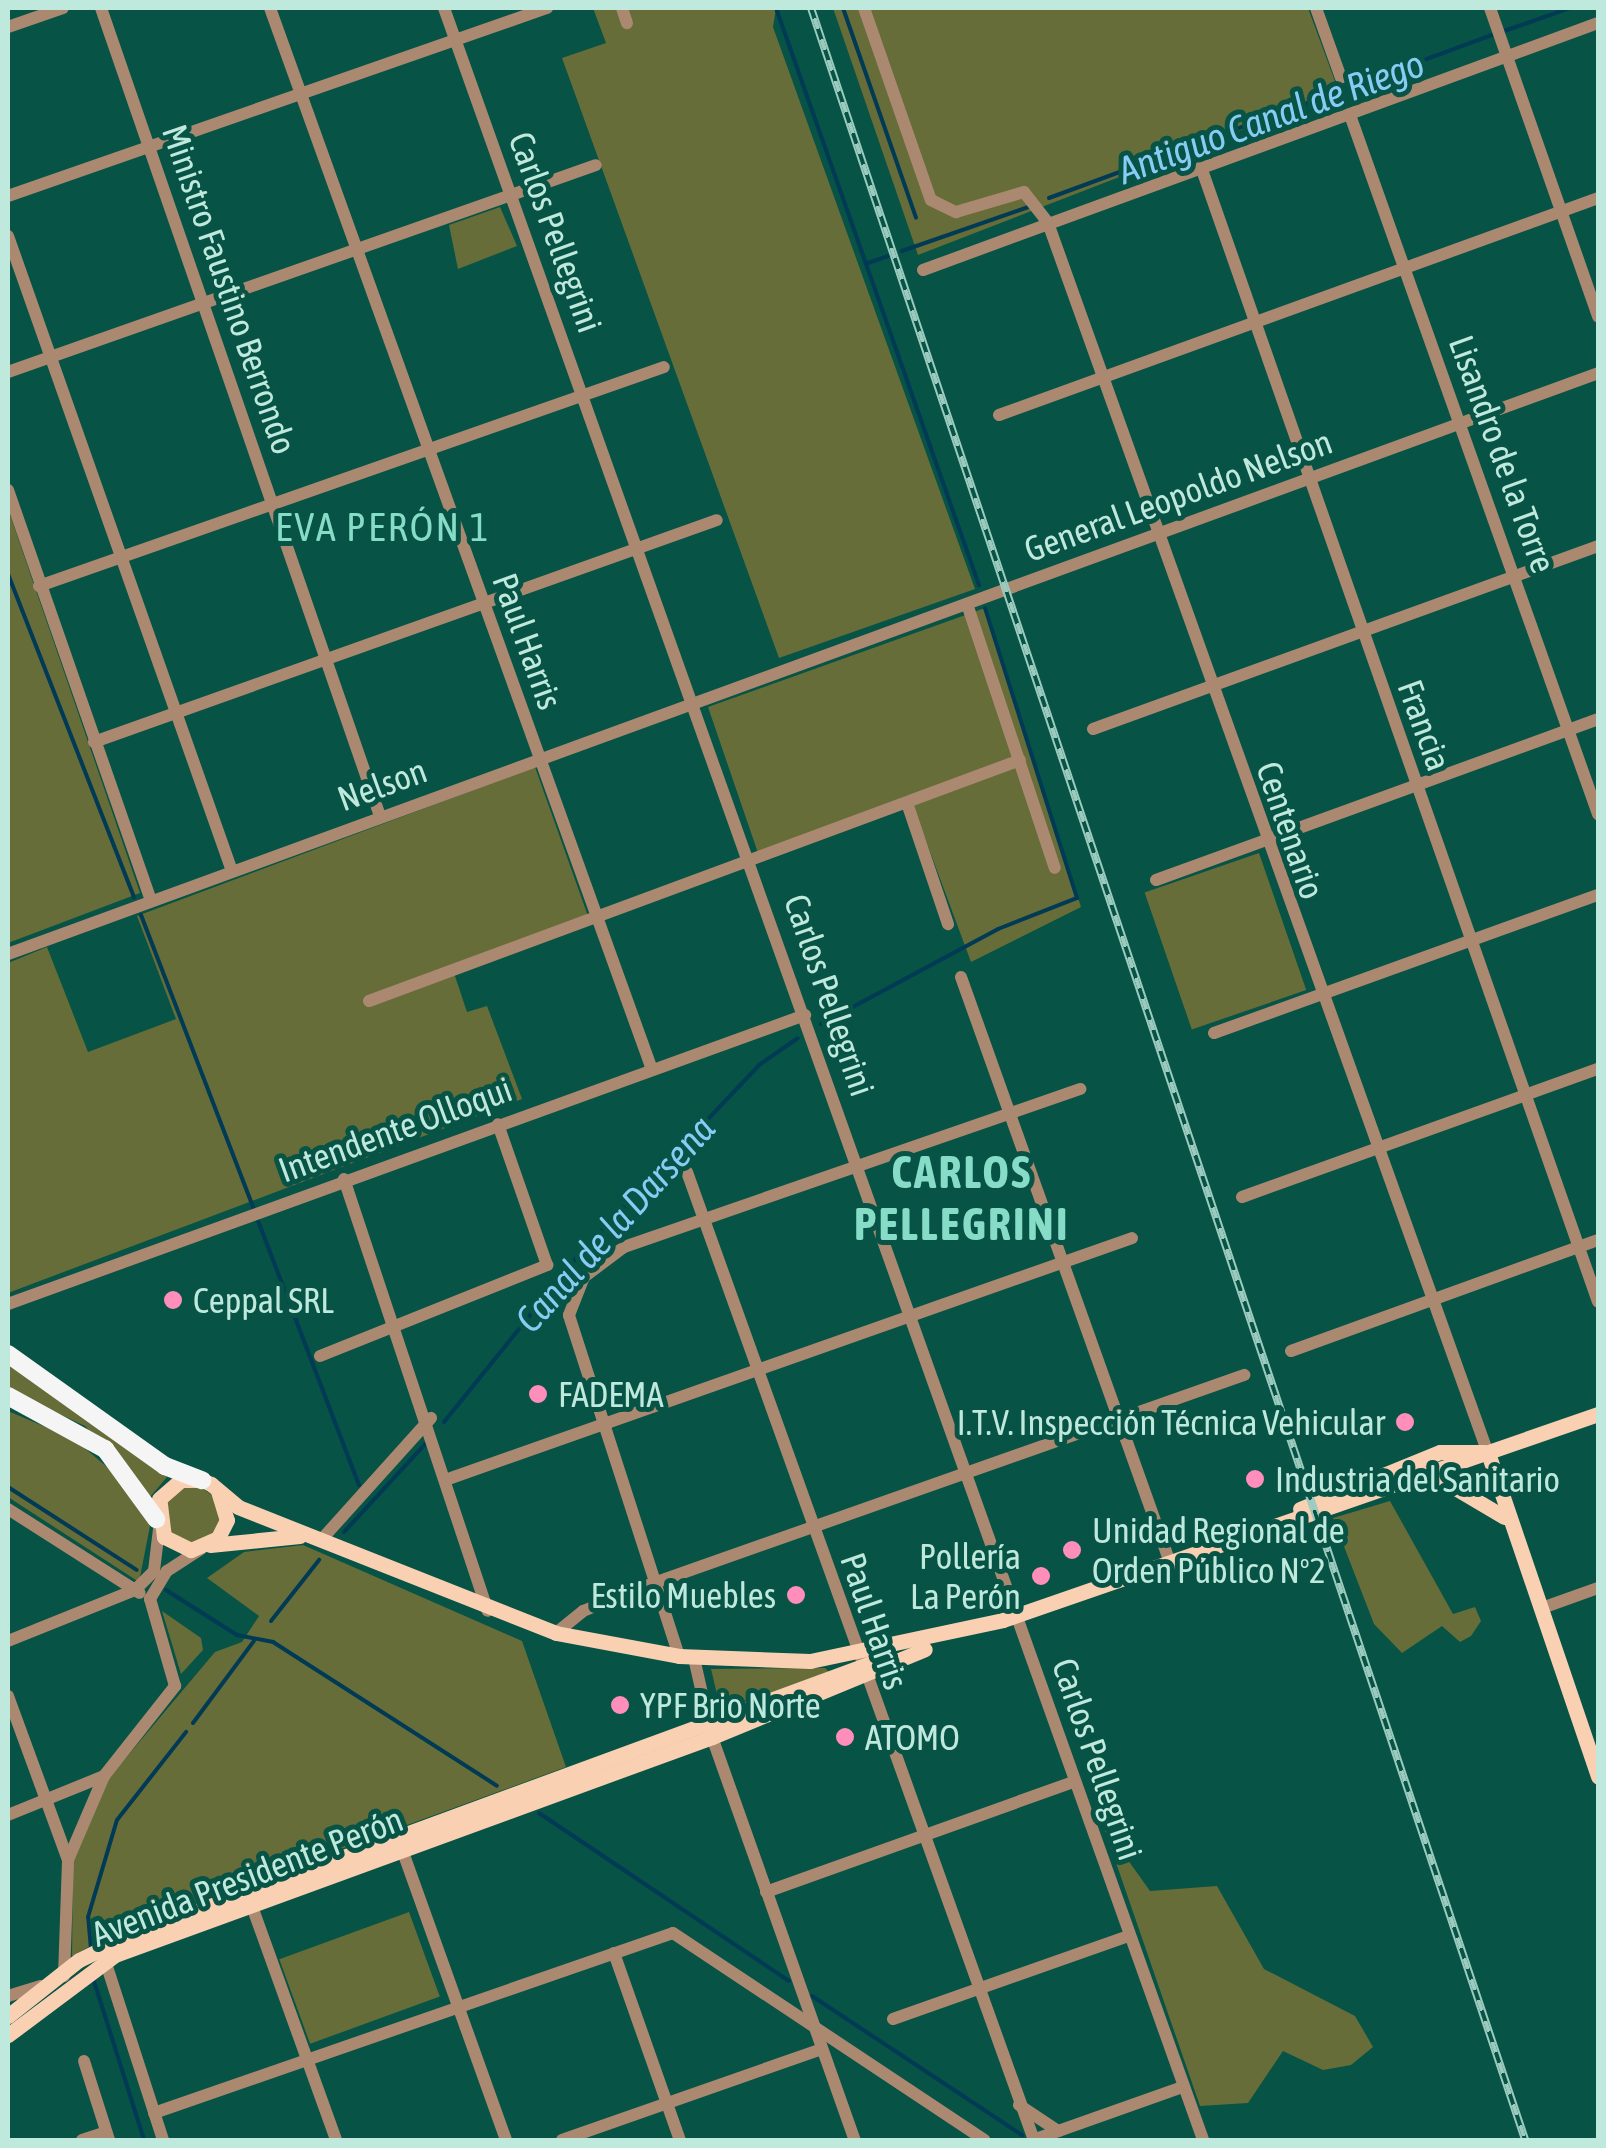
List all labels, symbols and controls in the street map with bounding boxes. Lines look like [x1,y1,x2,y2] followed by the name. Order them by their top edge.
[1112,41,1430,193] water label: Antiguo Canal de Riego
[154,119,306,459] street label: Ministro Faustino Berrondo
[500,126,612,338] street label: Carlos Pellegrini
[1441,330,1565,578] street label: Lisandro de la Torre
[1018,420,1338,570] street label: General Leopoldo Nelson
[275,503,491,551] district label: EVA PERÓN 1
[484,567,572,715] street label: Paul Harris
[1389,674,1461,776] street label: Francia
[332,749,432,819] street label: Nelson
[1248,756,1334,904] street label: Centenario
[776,889,884,1101] street label: Carlos Pellegrini
[273,1067,517,1191] street label: Intendente Olloqui
[506,1106,724,1342] water label: Canal de la Darsena
[854,1146,1070,1252] district label: CARLOS PELLEGRINI
[193,1279,334,1321] place label: Ceppal SRL
[162,1289,184,1311] marker: Ceppal SRL
[558,1373,664,1415] place label: FADEMA
[527,1383,549,1405] marker: FADEMA
[957,1401,1385,1443] place label: I.T.V. Inspección Técnica Vehicular
[1394,1411,1416,1433] marker: I.T.V. Inspección Técnica Vehicular
[1275,1458,1560,1500] place label: Industria del Sanitario
[1244,1468,1266,1490] marker: Industria del Sanitario
[1092,1509,1345,1591] place label: Unidad Regional de Orden Público Nº2
[910,1535,1021,1617] place label: Pollería La Perón
[1061,1539,1083,1561] marker: Unidad Regional de Orden Público Nº2
[832,1547,918,1695] street label: Paul Harris
[1030,1565,1052,1587] marker: Pollería La Perón
[590,1574,776,1616] place label: Estilo Muebles
[785,1584,807,1606] marker: Estilo Muebles
[1044,1653,1152,1865] street label: Carlos Pellegrini
[640,1684,821,1726] place label: YPF Brio Norte
[609,1694,631,1716] marker: YPF Brio Norte
[865,1716,960,1758] place label: ATOMO
[834,1726,856,1748] marker: ATOMO
[85,1797,409,1955] street label: Avenida Presidente Perón

